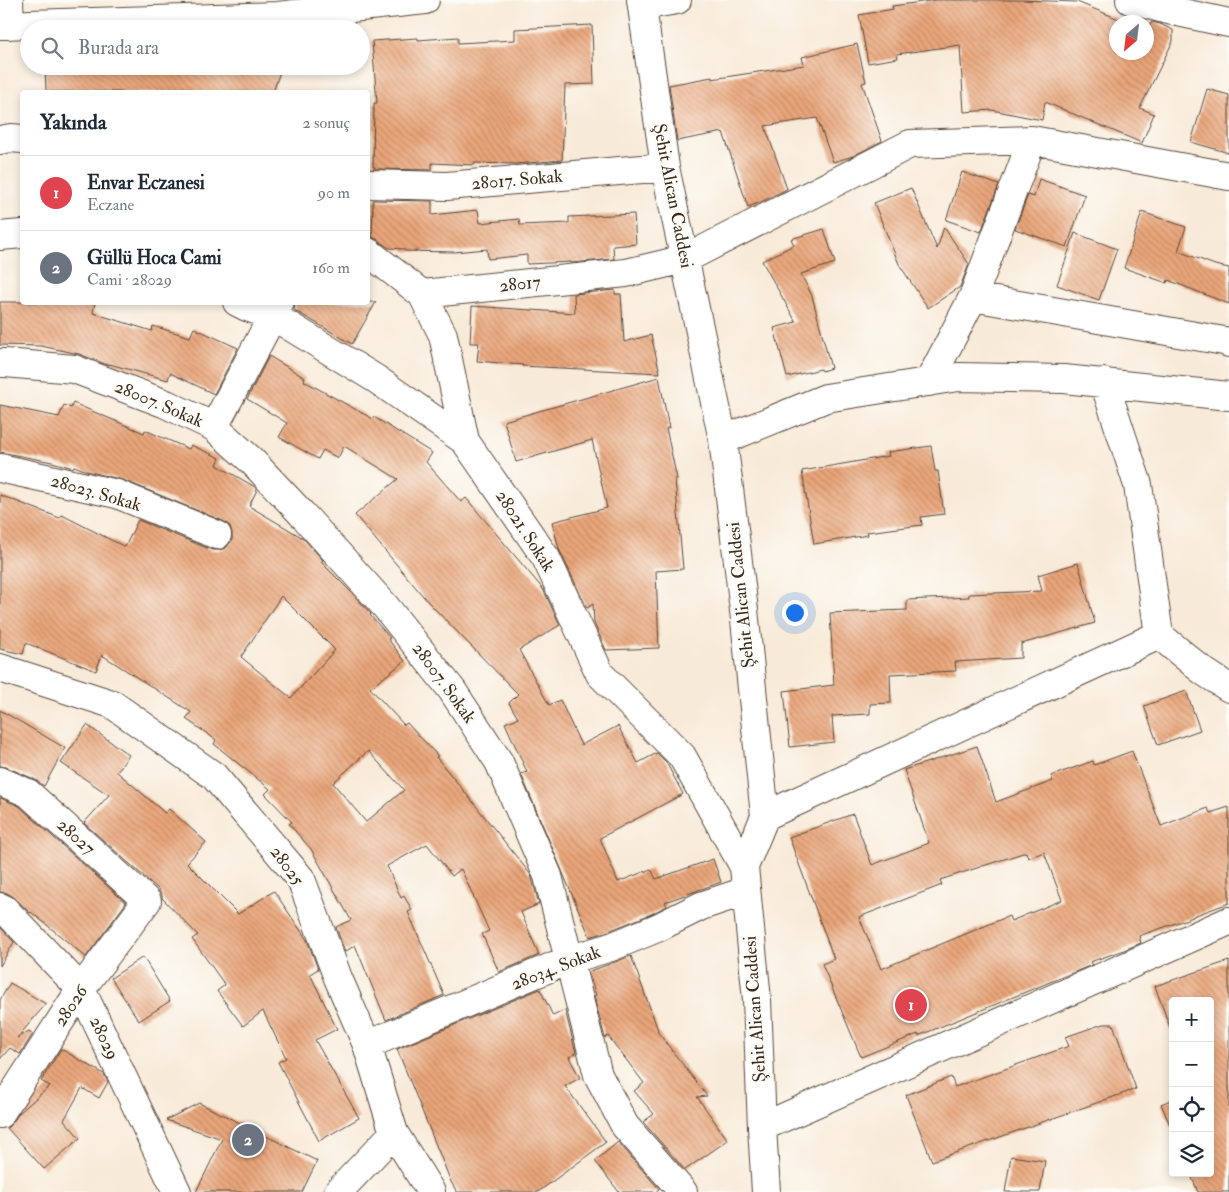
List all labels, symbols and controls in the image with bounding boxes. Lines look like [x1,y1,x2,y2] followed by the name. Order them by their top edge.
[1109,15,1154,60] north arrow
[20,20,370,75] search box
[38,34,66,62] icon: search
[78,36,159,60] text: Burada ara
[40,109,107,136] text: Yakında
[302,113,350,133] text: 2 sonuç
[648,122,698,270] street label: Şehit Alican Caddesi
[470,165,564,195] street label: 28017. Sokak
[87,171,205,195] text: Envar Eczanesi
[53,183,59,203] text: 1
[318,183,350,203] text: 90 m
[87,195,134,215] text: Eczane
[87,246,222,270] text: Güllü Hoca Cami
[52,258,60,278] text: 2
[312,258,350,278] text: 160 m
[87,270,172,290] text: Cami · 28029
[498,270,542,298] street label: 28017
[111,375,207,433] street label: 28007. Sokak
[48,469,144,517] street label: 28023. Sokak
[490,486,560,576] street label: 28021. Sokak
[722,521,760,669] street label: Şehit Alican Caddesi
[782,600,808,626] your location
[407,638,481,728] street label: 28007. Sokak
[52,814,100,860] street label: 28027
[265,842,309,891] street label: 28025
[738,935,772,1083] street label: Şehit Alican Caddesi
[508,940,604,996] street label: 28034. Sokak
[49,980,94,1031] street label: 28026
[895,986,927,1024] pin: 1
[1169,997,1214,1177] map controls
[1169,997,1214,1042] button: +
[84,1013,124,1063] street label: 28029
[1169,1042,1214,1087] button: −
[1169,1087,1214,1132] button: locate
[232,1121,264,1159] pin: 2
[1169,1132,1214,1177] button: layers

